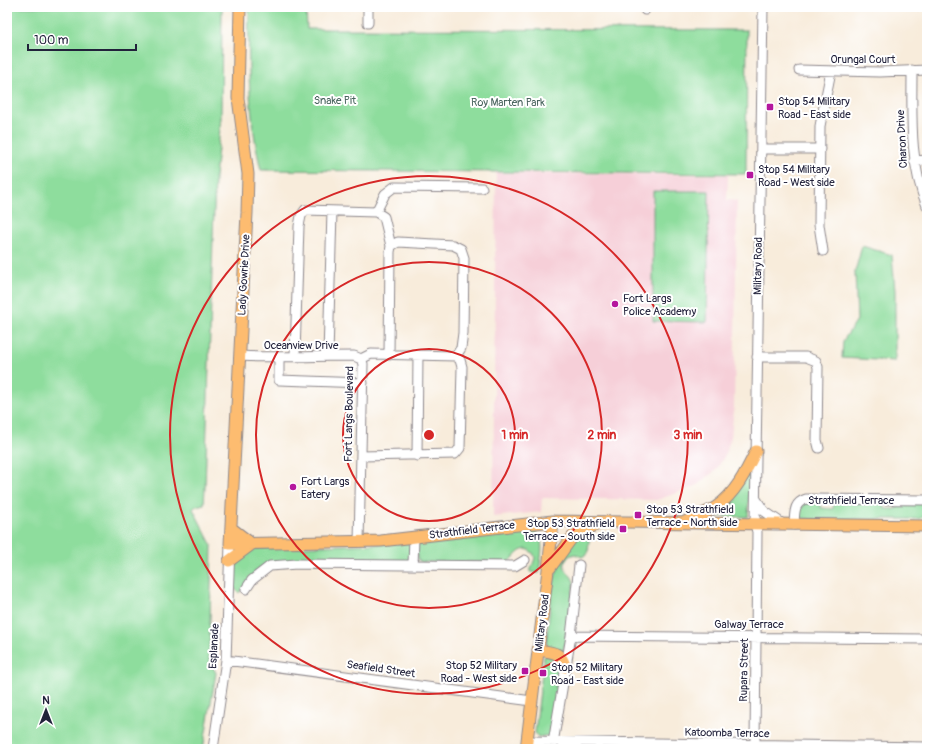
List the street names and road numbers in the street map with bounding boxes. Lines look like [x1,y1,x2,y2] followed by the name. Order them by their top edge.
[831,53,896,66] street label: Orungal Court
[894,109,910,169] street label: Charon Drive
[235,233,253,316] street label: Lady Gowrie Drive
[751,237,765,295] street label: Military Road
[264,339,339,352] street label: Oceanview Drive
[342,366,356,462] street label: Fort Largs Boulevard
[808,494,895,507] street label: Strathfield Terrace
[428,518,516,542] street label: Strathfield Terrace
[532,594,552,652] street label: Military Road
[714,618,784,631] street label: Galway Terrace
[206,622,222,669] street label: Esplanade
[737,638,751,702] street label: Rupara Street
[346,658,417,680] street label: Seafield Street
[684,726,770,740] street label: Katoomba Terrace

